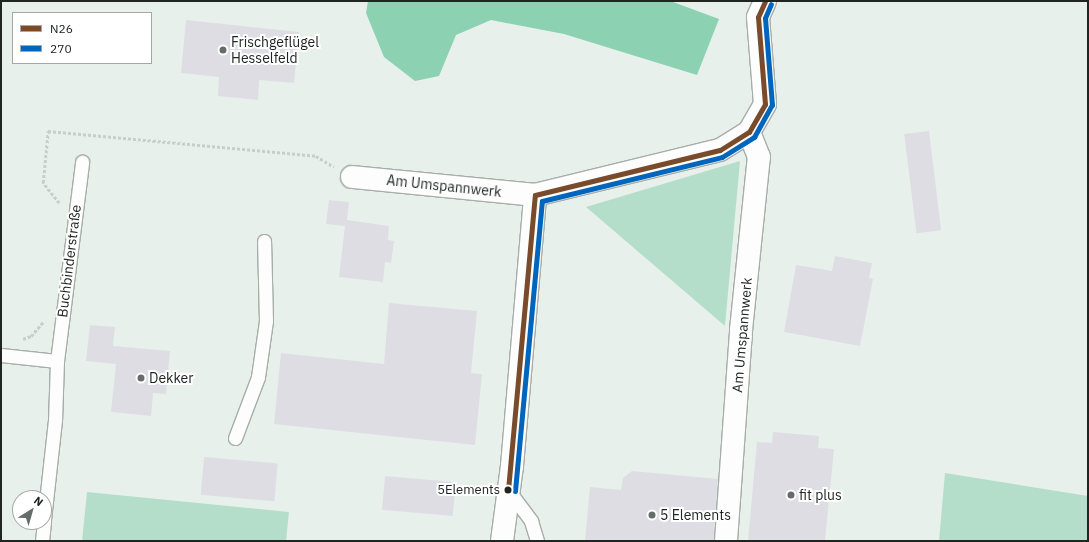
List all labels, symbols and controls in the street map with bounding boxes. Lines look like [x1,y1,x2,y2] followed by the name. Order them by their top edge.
[12,12,152,64] legend
[50,21,73,36] text: N26
[231,34,319,66] place label: Frischgeflügel Hesselfeld
[50,41,72,56] text: 270
[218,45,228,55] marker: Frischgeflügel Hesselfeld
[386,172,502,200] street label: Am Umspannwerk
[54,204,84,318] street label: Buchbinderstraße
[729,277,755,393] street label: Am Umspannwerk
[149,370,193,386] place label: Dekker
[136,373,146,383] marker: Dekker
[437,482,500,498] place label: 5Elements
[503,485,513,495] marker: 5Elements
[799,487,842,503] place label: fit plus
[12,490,52,530] north arrow
[786,490,796,500] marker: fit plus
[31,493,46,509] text: N
[660,507,731,523] place label: 5 Elements
[647,510,657,520] marker: 5 Elements

